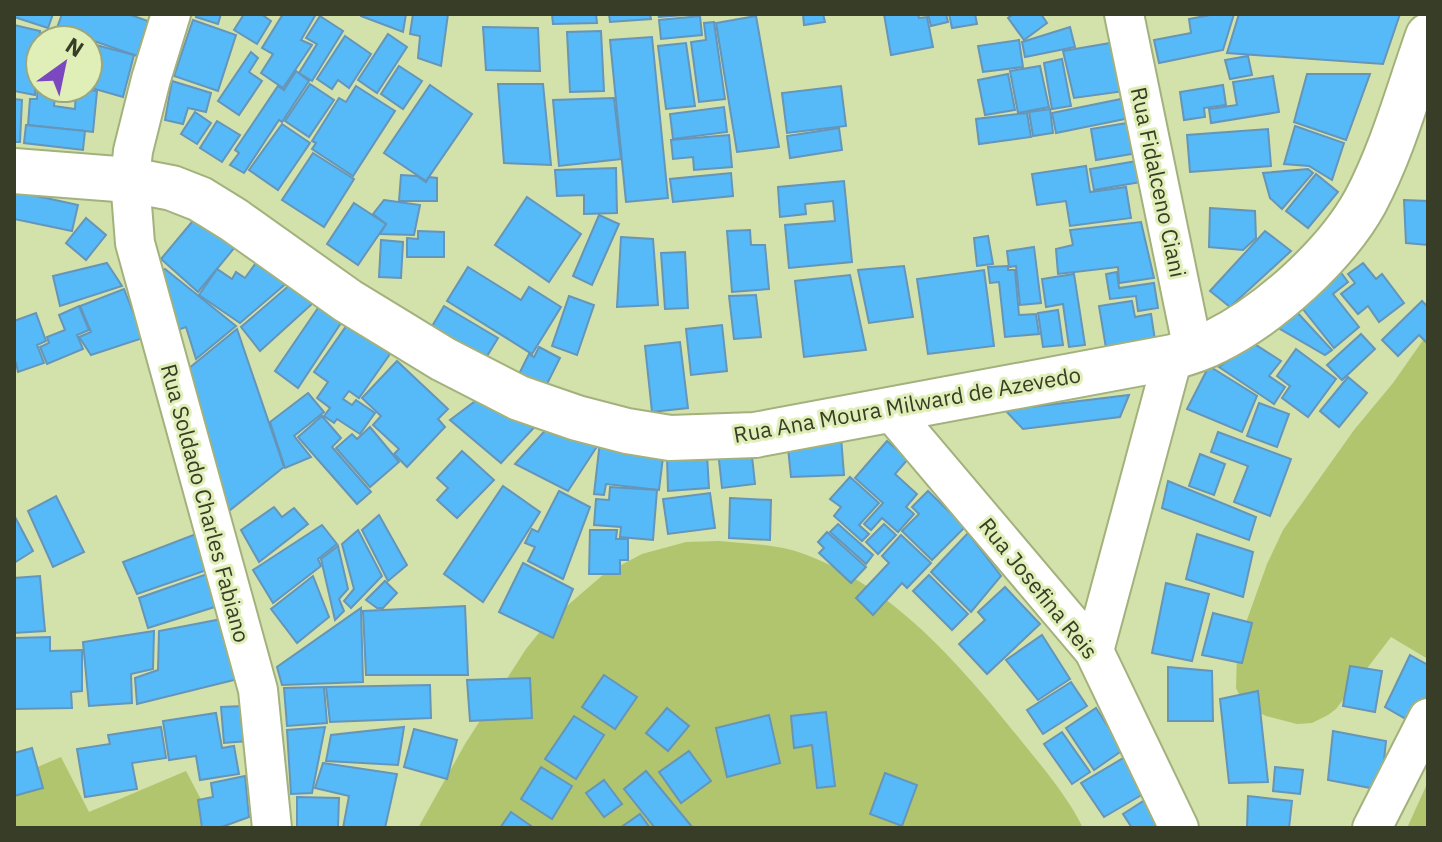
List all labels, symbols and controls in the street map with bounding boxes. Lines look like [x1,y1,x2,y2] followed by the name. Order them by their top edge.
[24,24,104,104] north arrow
[61,30,90,63] text: N
[1125,84,1193,280] street label: Rua Fidalceno Ciani
[731,359,1083,449] street label: Rua Ana Moura Milward de Azevedo
[155,360,257,646] street label: Rua Soldado Charles Fabiano
[973,511,1105,665] street label: Rua Josefina Reis

